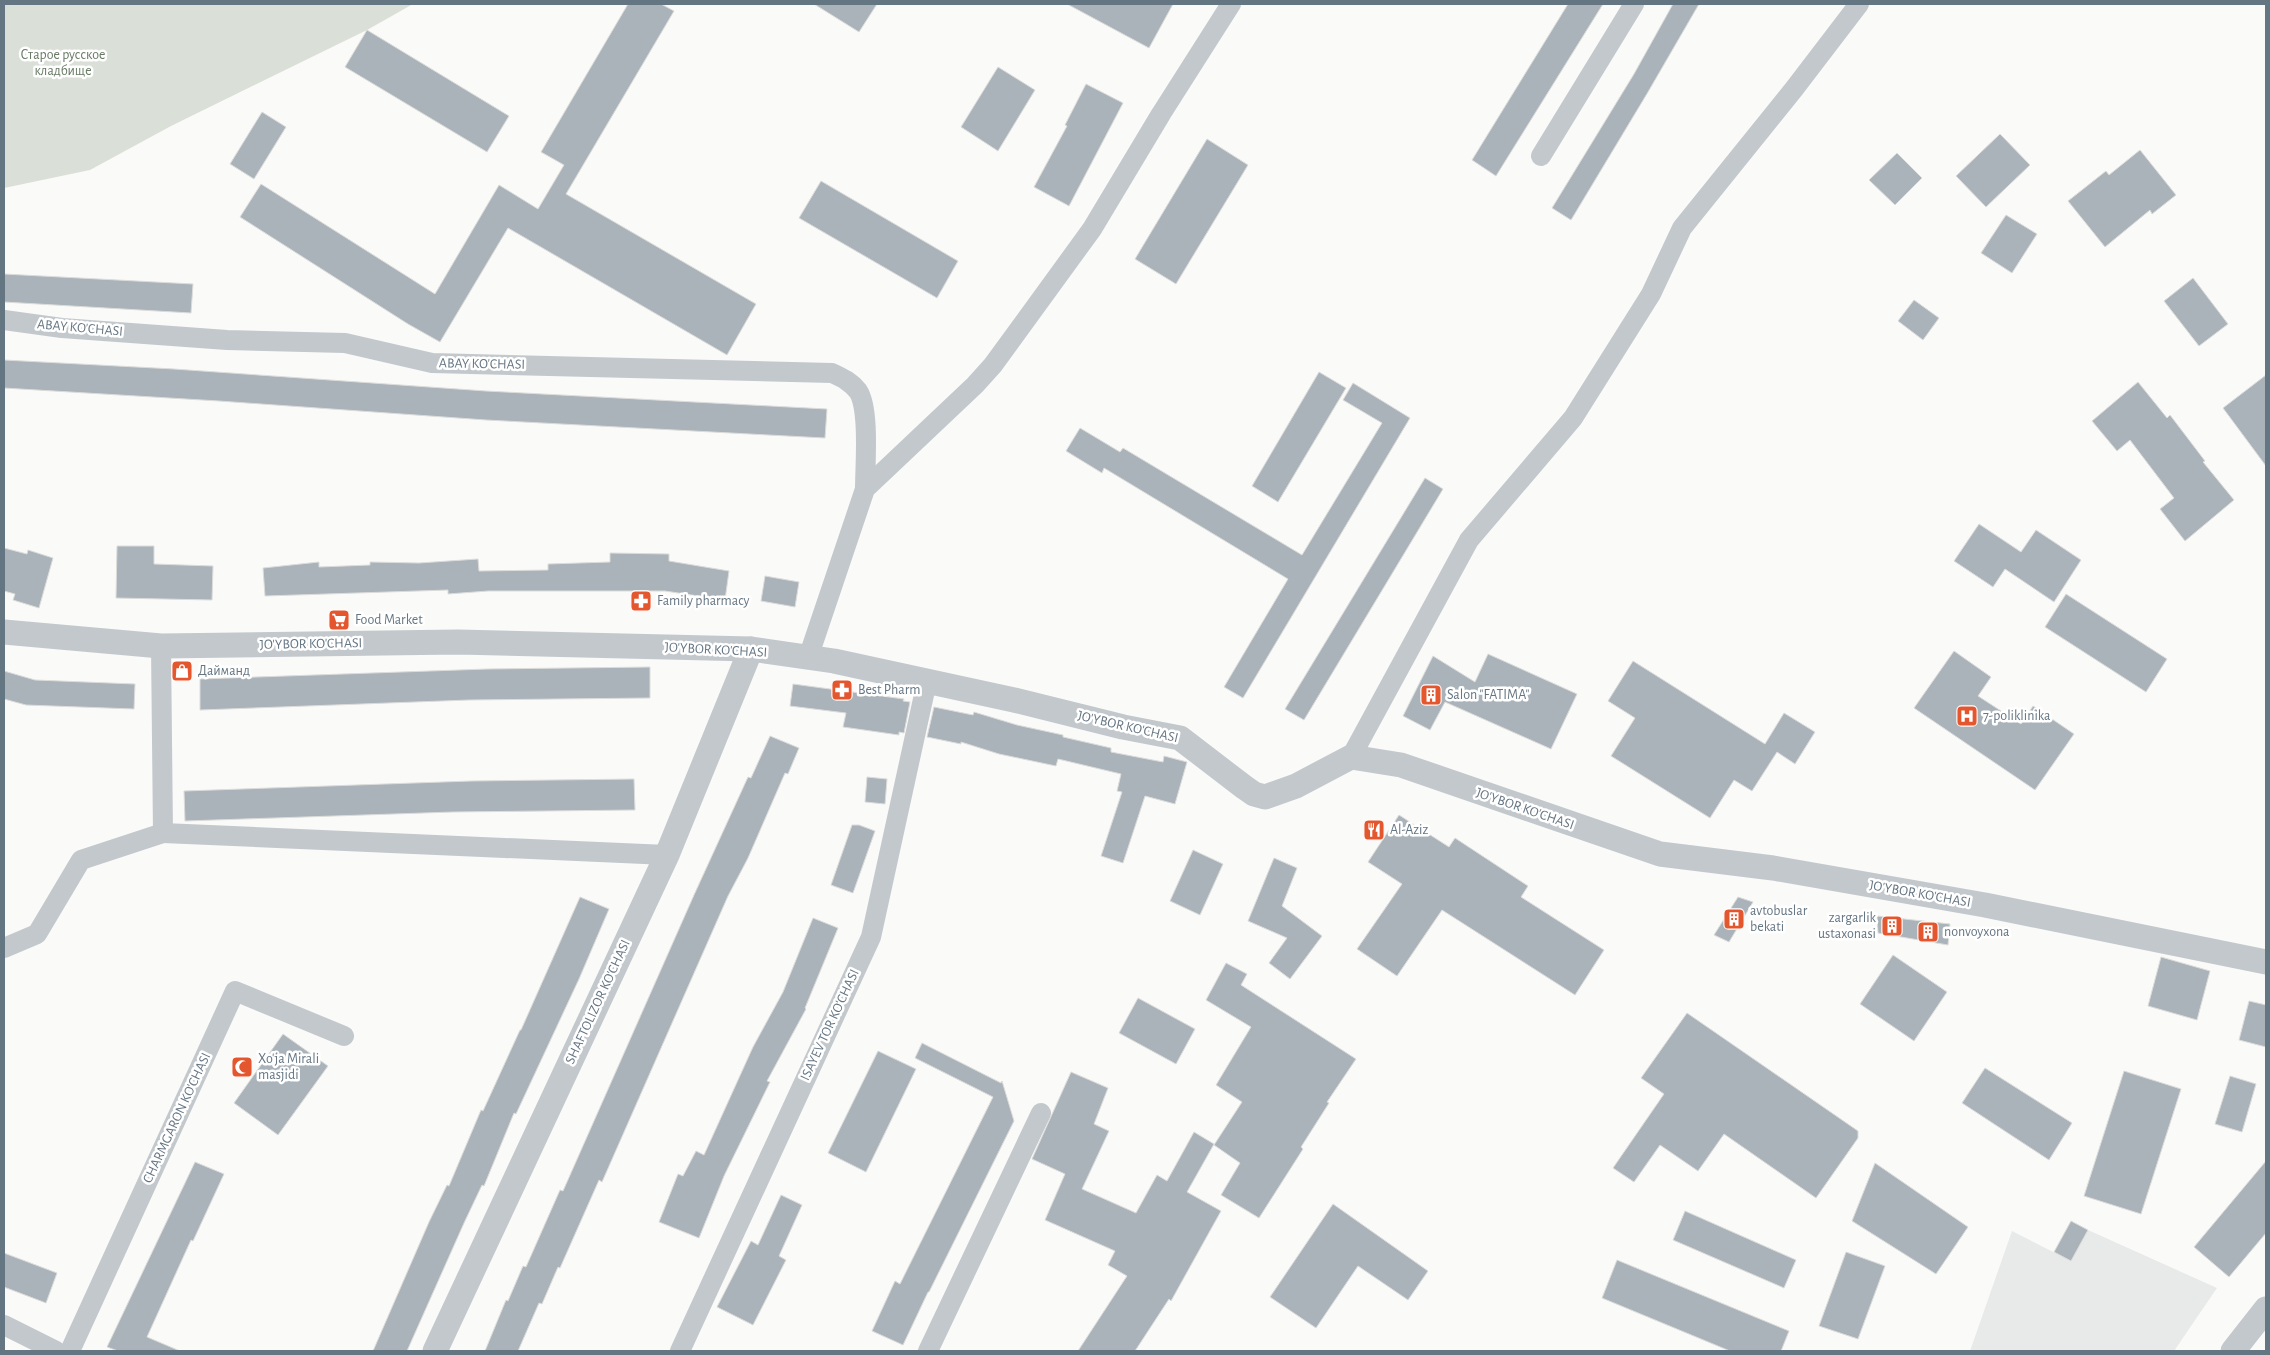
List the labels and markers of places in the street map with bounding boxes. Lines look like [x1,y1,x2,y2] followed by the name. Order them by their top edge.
[629,589,653,613] pharmacy icon: Family pharmacy
[657,594,750,608] place label: Family pharmacy
[327,608,351,632] supermarket icon: Food Market
[355,613,423,627] place label: Food Market
[170,659,194,683] shop icon: Дайманд
[198,664,250,678] place label: Дайманд
[830,678,854,702] pharmacy icon: Best Pharm
[858,683,920,697] place label: Best Pharm
[1419,683,1443,707] building icon: Salon "FATIMA"
[1447,688,1529,702] place label: Salon "FATIMA"
[1955,704,1979,728] hospital icon: 7-poliklinika
[1983,709,2051,723] place label: 7-poliklinika
[1362,818,1386,842] restaurant icon: Al-Aziz
[1390,823,1428,837] place label: Al-Aziz
[1750,904,1808,934] place label: avtobuslar bekati
[1722,907,1746,931] building icon: avtobuslar bekati
[1818,911,1877,941] place label: zargarlik ustaxonasi
[1880,914,1904,938] building icon: zargarlik ustaxonasi
[1916,920,1940,944] building icon: nonvoyxona
[1944,925,2010,939] place label: nonvoyxona
[258,1052,319,1082] place label: Xo'ja Mirali masjidi
[230,1055,254,1079] mosque icon: Xo'ja Mirali masjidi

